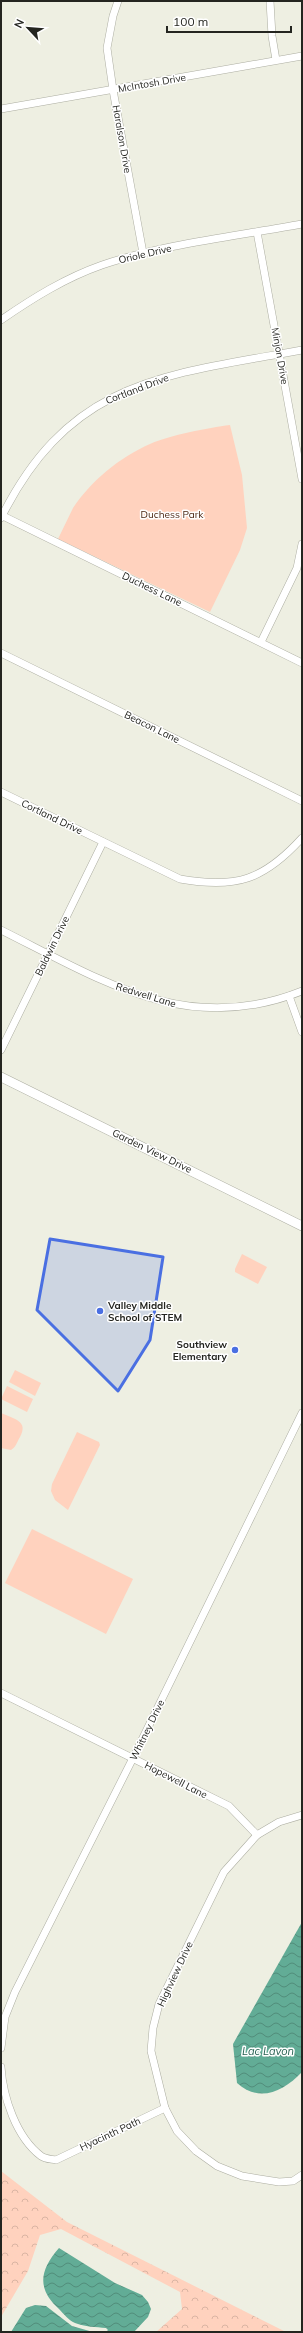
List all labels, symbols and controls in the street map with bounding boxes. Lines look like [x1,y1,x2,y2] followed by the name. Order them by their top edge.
[8,8,48,48] north arrow
[167,8,291,34] scale bar
[173,14,208,29] text: 100 m
[11,17,27,30] text: N
[117,71,187,95] street label: McIntosh Drive
[110,104,134,174] street label: Haralson Drive
[117,242,173,266] street label: Oriole Drive
[269,327,291,385] street label: Minjon Drive
[104,371,170,407] street label: Cortland Drive
[140,508,204,521] park label: Duchess Park
[120,569,184,609] street label: Duchess Lane
[122,708,182,746] street label: Beacon Lane
[19,797,85,837] street label: Cortland Drive
[32,914,72,978] street label: Baldwin Drive
[114,980,178,1010] street label: Redwell Lane
[110,1126,194,1176] street label: Garden View Drive
[107,1299,182,1324] place label: Valley Middle School of STEM
[95,1306,105,1316] marker: Valley Middle School of STEM
[173,1338,228,1363] place label: Southview Elementary
[230,1345,240,1355] marker: Southview Elementary
[127,1697,167,1763] street label: Whitney Drive
[142,1759,210,1801] street label: Hopewell Lane
[154,1939,196,2009] street label: Highview Drive
[242,2044,294,2058] water label: Lac Lavon
[77,2114,143,2154] street label: Hyacinth Path

